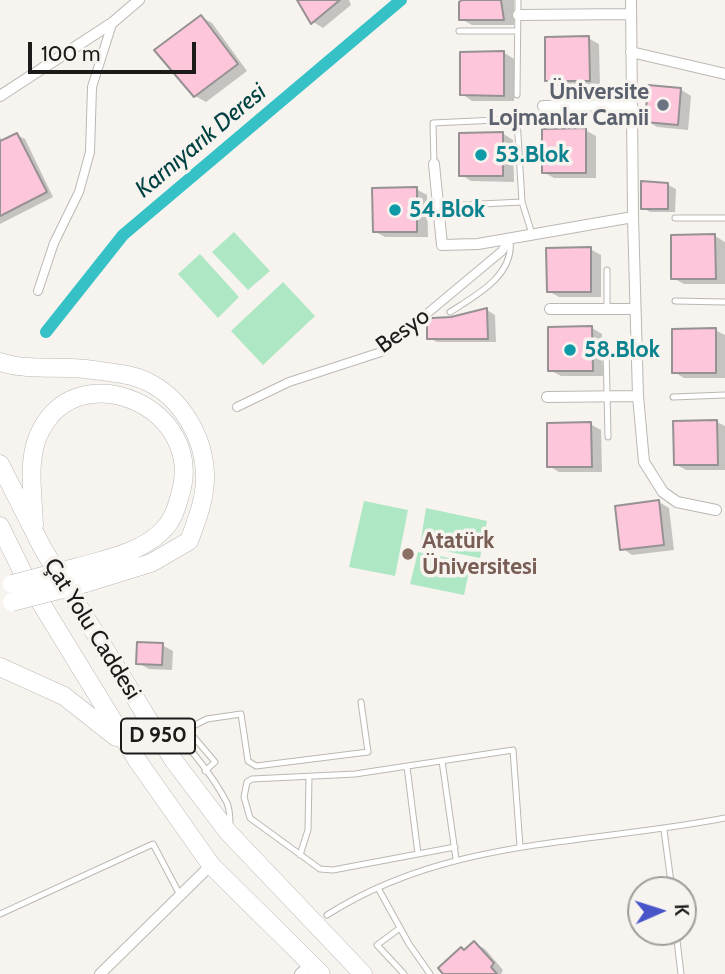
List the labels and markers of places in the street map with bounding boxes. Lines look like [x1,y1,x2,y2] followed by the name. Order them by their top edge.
[488,78,649,132] place label: Üniversite Lojmanlar Camii
[655,97,671,113] marker: Üniversite Lojmanlar Camii
[495,141,569,169] place label: 53.Blok
[473,147,489,163] marker: 53.Blok
[409,196,485,224] place label: 54.Blok
[387,202,403,218] marker: 54.Blok
[584,336,660,364] place label: 58.Blok
[562,342,578,358] marker: 58.Blok
[422,527,537,581] place label: Atatürk Üniversitesi
[400,546,416,562] marker: Atatürk Üniversitesi

